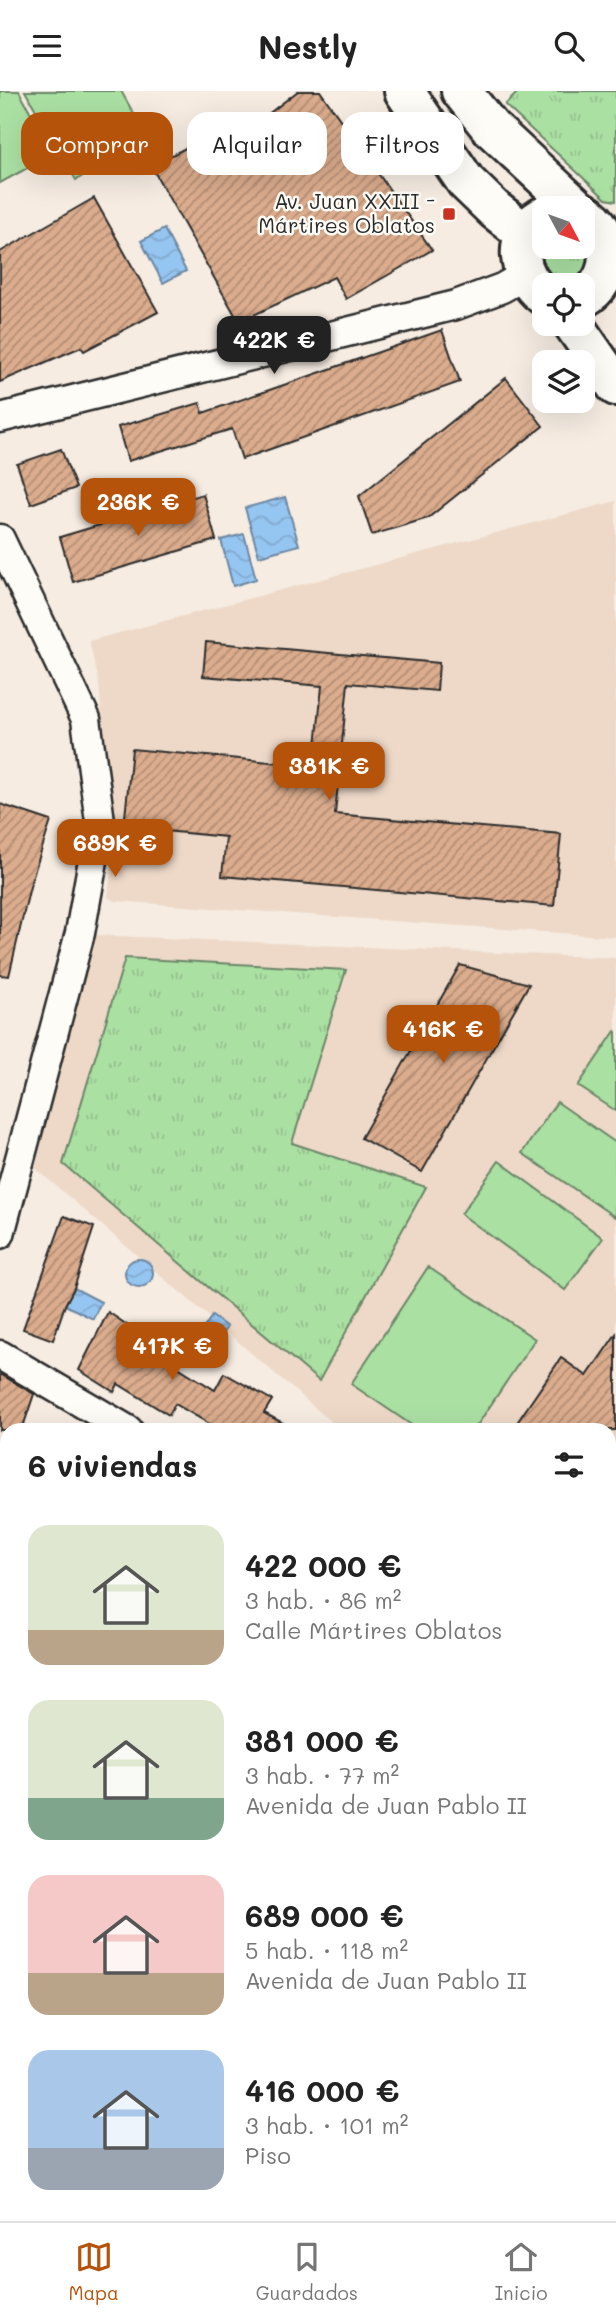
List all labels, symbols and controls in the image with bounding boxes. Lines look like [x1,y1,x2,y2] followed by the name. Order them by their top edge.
[258,25,358,67] text: Nestly
[28,27,66,65] icon: menu
[550,27,588,65] icon: search
[21,112,173,175] chip: Comprar
[187,112,327,175] chip: Alquilar
[341,112,464,175] chip: Filtros
[258,187,435,238] place label: Av. Juan XXIII - Mártires Oblatos
[532,196,595,259] north arrow
[532,196,595,413] map controls
[441,206,457,222] marker: Av. Juan XXIII - Mártires Oblatos
[532,273,595,336] button: locate
[217,317,331,376] pin: 422K €
[233,324,315,354] text: 422K €
[532,350,595,413] button: layers
[81,479,195,538] pin: 236K €
[97,486,179,516] text: 236K €
[272,743,386,802] pin: 381K €
[289,750,369,780] text: 381K €
[58,819,172,879] pin: 689K €
[73,827,157,857] text: 689K €
[386,1005,500,1065] pin: 416K €
[403,1013,483,1043] text: 416K €
[115,1323,229,1382] pin: 417K €
[132,1330,212,1360] text: 417K €
[28,1445,197,1485] text: 6 viviendas
[550,1446,588,1484] icon: filters
[245,1545,401,1585] text: 422 000 €
[84,1553,168,1637] icon: home
[245,1585,402,1615] text: 3 hab. · 86 m²
[245,1615,503,1645] text: Calle Mártires Oblatos
[245,1720,399,1760] text: 381 000 €
[84,1728,168,1812] icon: home
[245,1760,399,1790] text: 3 hab. · 77 m²
[245,1790,527,1820] text: Avenida de Juan Pablo II
[245,1895,404,1935] text: 689 000 €
[84,1903,168,1987] icon: home
[245,1935,408,1965] text: 5 hab. · 118 m²
[245,1965,527,1995] text: Avenida de Juan Pablo II
[245,2070,399,2110] text: 416 000 €
[84,2078,168,2162] icon: home
[245,2110,408,2140] text: 3 hab. · 101 m²
[245,2140,291,2170] text: Piso
[68,2238,119,2305] tab: Mapa
[256,2238,358,2305] tab: Guardados
[495,2238,548,2305] tab: Inicio

